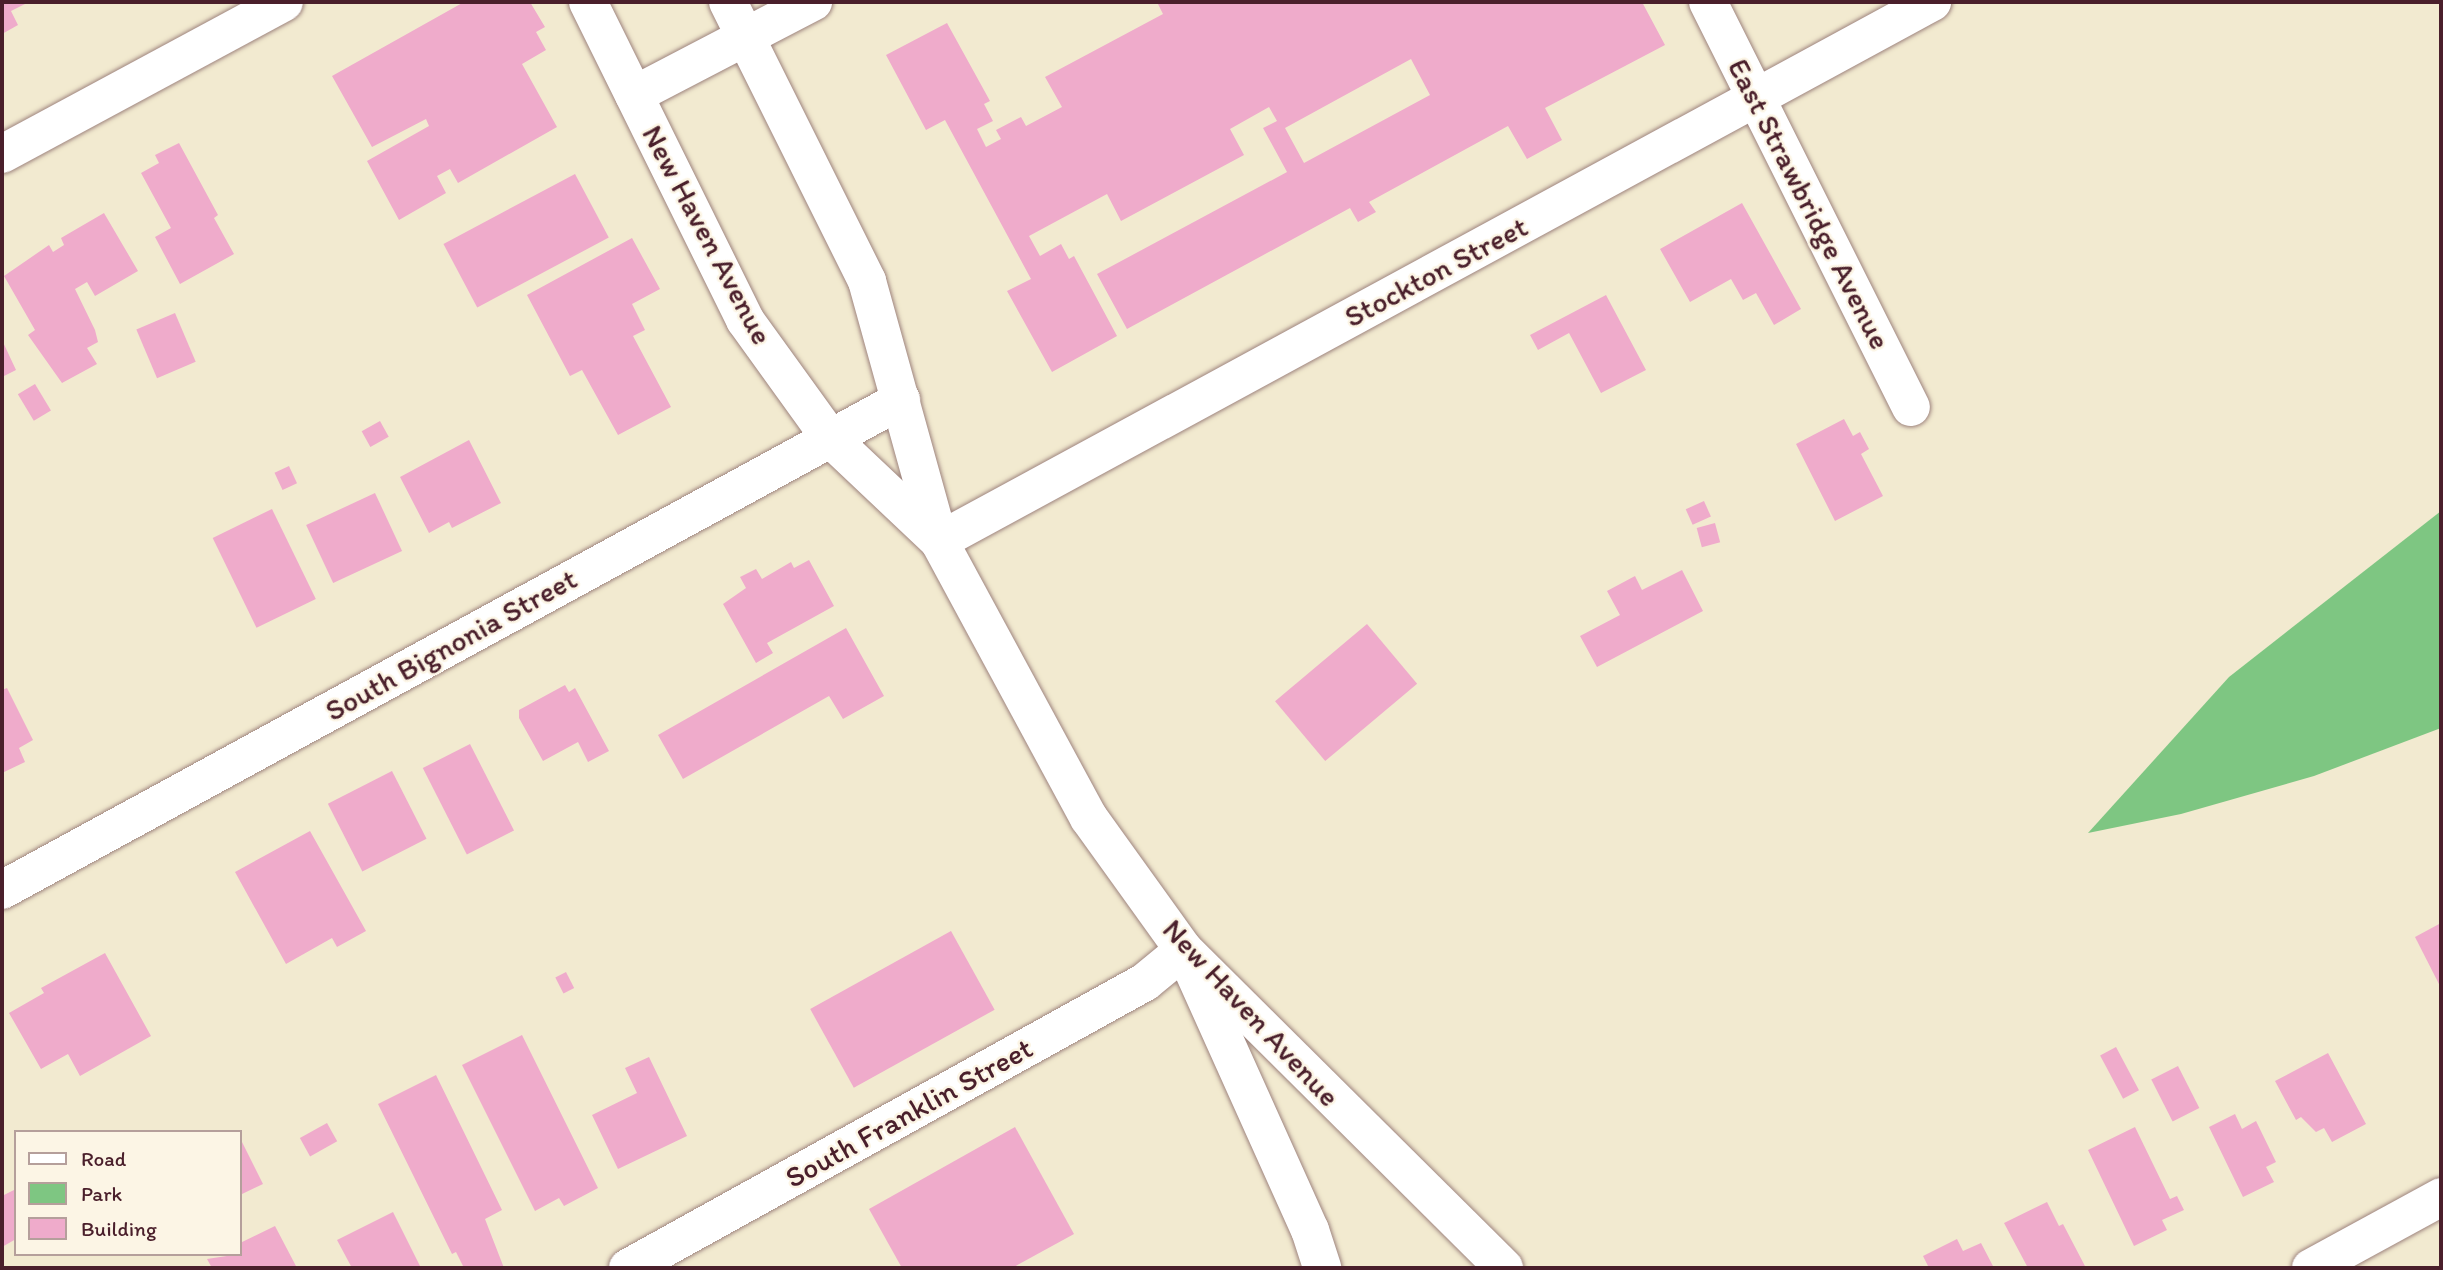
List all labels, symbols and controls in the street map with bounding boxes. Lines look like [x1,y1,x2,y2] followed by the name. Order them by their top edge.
[1720,53,1898,355] street label: East Strawbridge Avenue
[634,119,780,351] street label: New Haven Avenue
[1339,209,1533,335] street label: Stockton Street
[319,561,583,729] street label: South Bignonia Street
[1155,912,1347,1114] street label: New Haven Avenue
[780,1031,1038,1195] street label: South Franklin Street
[14,1130,242,1256] legend
[81,1146,126,1171] text: Road
[81,1181,122,1206] text: Park
[81,1216,157,1241] text: Building

